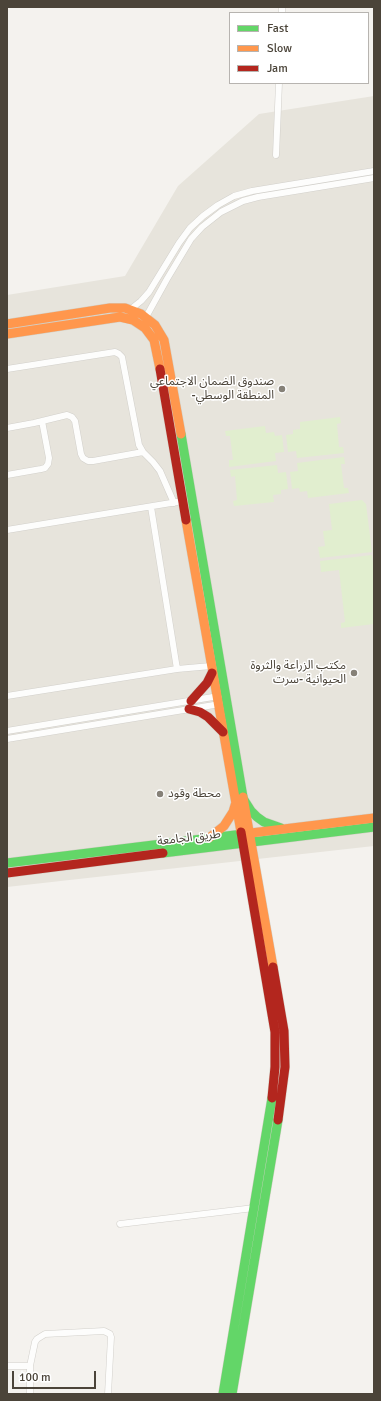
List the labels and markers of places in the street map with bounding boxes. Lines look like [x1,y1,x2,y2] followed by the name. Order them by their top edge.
[150,375,274,403] place label: صندوق الضمان الاجتماعي -المنطقة الوسطي
[277,384,287,394] marker: صندوق الضمان الاجتماعي -المنطقة الوسطي
[250,659,346,687] place label: مكتب الزراعة والثروة الحيوانية -سرت
[349,668,359,678] marker: مكتب الزراعة والثروة الحيوانية -سرت
[168,787,221,801] place label: محطة وقود
[155,789,165,799] marker: محطة وقود

